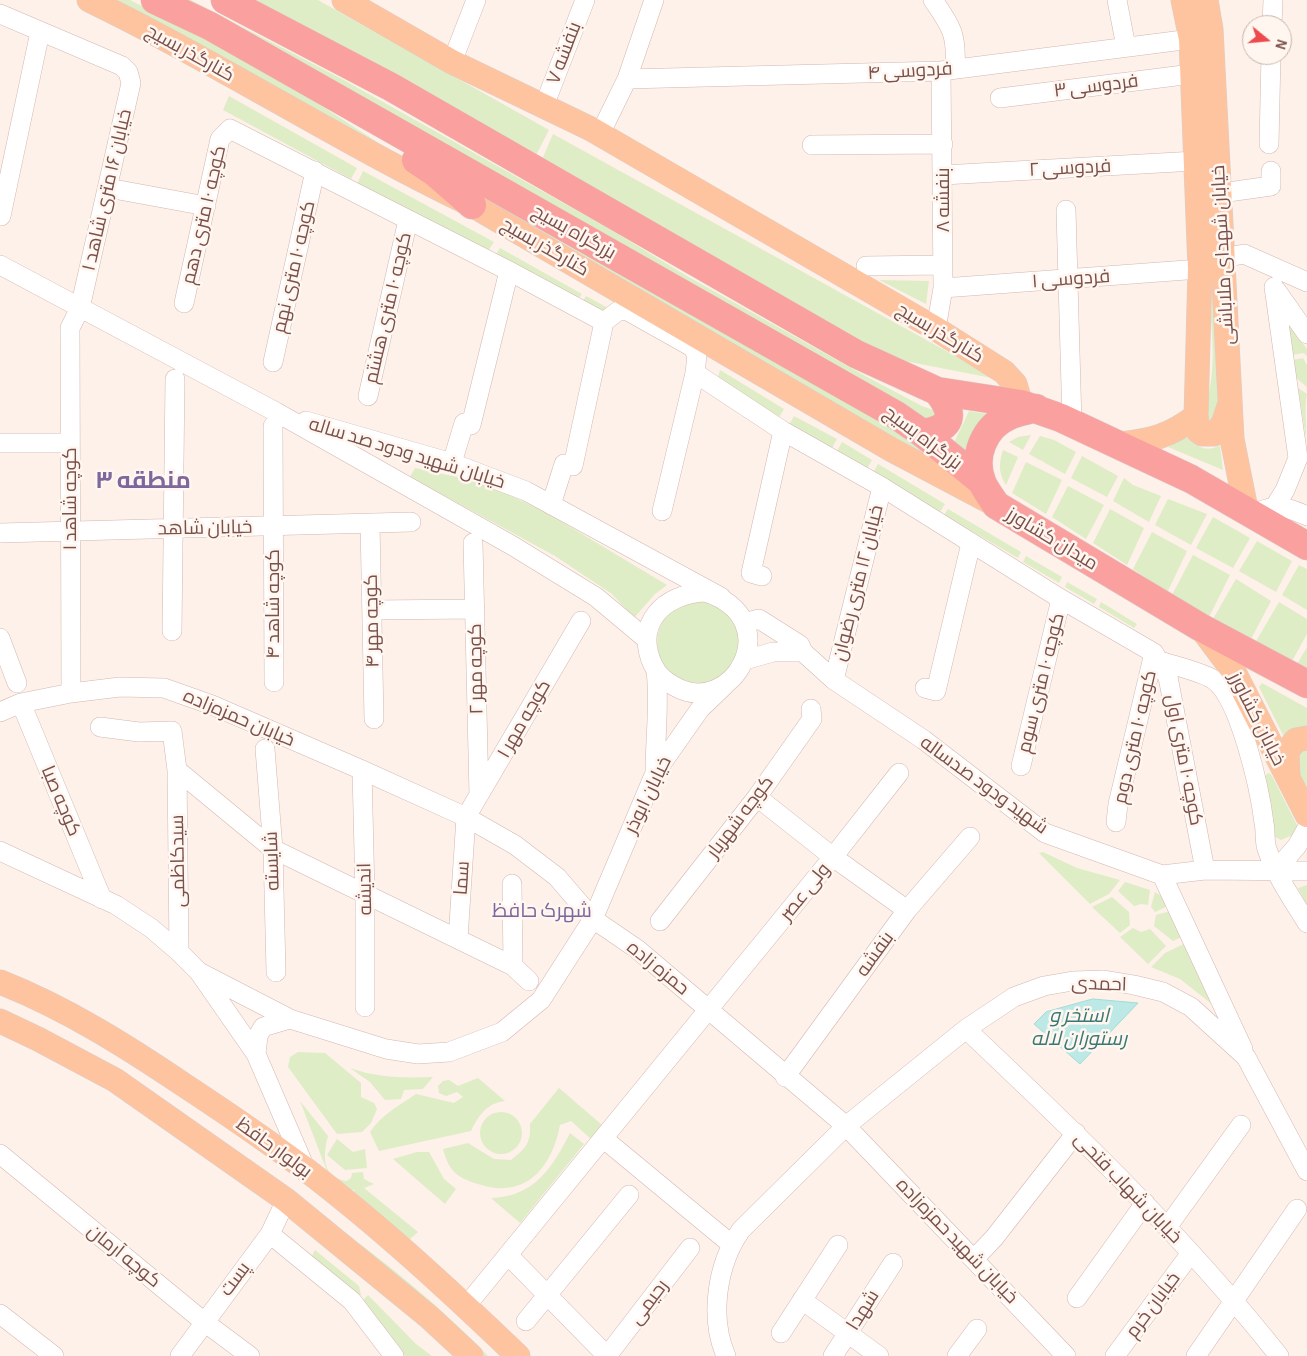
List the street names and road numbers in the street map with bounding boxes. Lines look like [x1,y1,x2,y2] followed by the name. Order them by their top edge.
[142,19,238,87] street label: کنارگذر بسیج
[542,19,586,87] street label: بنفشه ۷
[867,57,953,85] street label: فردوسی ۴
[1052,69,1140,103] street label: فردوسی ۳
[77,107,137,273] street label: خیابان ۱۶ متری شاهد ۱
[177,143,231,287] street label: کوچه ۱۰ متری دهم
[1028,154,1112,182] street label: فردوسی ۲
[1207,165,1239,345] street label: خیابان شهدای ملاباشی
[932,167,954,233] street label: بنفشه ۸
[268,199,320,335] street label: کوچه ۱۰ متری نهم
[528,200,620,264] street label: بزرگراه بسیج
[497,213,593,281] street label: کنارگذر بسیج
[360,230,416,386] street label: کوچه ۱۰ متری هشتم
[1031,265,1111,293] street label: فردوسی ۱
[892,298,988,368] street label: کنارگذر بسیج
[879,401,967,475] street label: بزرگراه بسیج
[306,412,508,494] street label: خیابان شهید ودود صد ساله
[59,447,81,551] street label: کوچه شاهد ۱
[828,503,888,663] street label: خیابان ۱۲ متری رضوان
[1002,503,1102,575] street label: میدان کشاورز
[157,516,253,540] street label: خیابان شاهد
[262,549,284,659] street label: کوچه شاهد ۴
[360,574,384,668] street label: کوچه مهر ۴
[1013,611,1069,755] street label: کوچه ۱۰ متری سوم
[464,623,488,715] street label: کوچه مهر ۲
[1109,668,1161,806] street label: کوچه ۱۰ متری دوم
[1224,668,1290,770] street label: خیابان کشاورز
[492,676,556,762] street label: کوچه مهر ۱
[180,684,298,752] street label: خیابان حمزه‌زاده
[1160,693,1208,827] street label: کوچه ۱۰ متری اول
[916,731,1052,839] street label: شهید ودود صدساله
[619,752,677,838] street label: خیابان ابوذر
[36,762,86,840] street label: کوچه صبا
[702,771,778,863] street label: کوچه شهریار
[166,814,190,908] street label: سیدکاظمی
[260,831,284,891] street label: شایسته
[775,858,835,926] street label: ولی عصر
[449,860,475,896] street label: سما
[353,862,377,916] street label: اندیشه
[851,927,899,981] street label: بنفشه
[622,936,694,1000] street label: حمزه زاده
[1071,972,1127,996] street label: احمدی
[232,1113,316,1183] street label: بولوار حافظ
[1069,1128,1187,1248] street label: خیابان شهاب فتحی
[891,1173,1023,1309] street label: خیابان شهید حمزه‌زاده
[83,1219,165,1293] street label: کوچه آرمان
[215,1257,255,1301] street label: پست
[1121,1268,1185,1342] street label: خیابان خرم
[625,1275,673,1329] street label: رحیمی
[842,1286,884,1334] street label: شهدا

